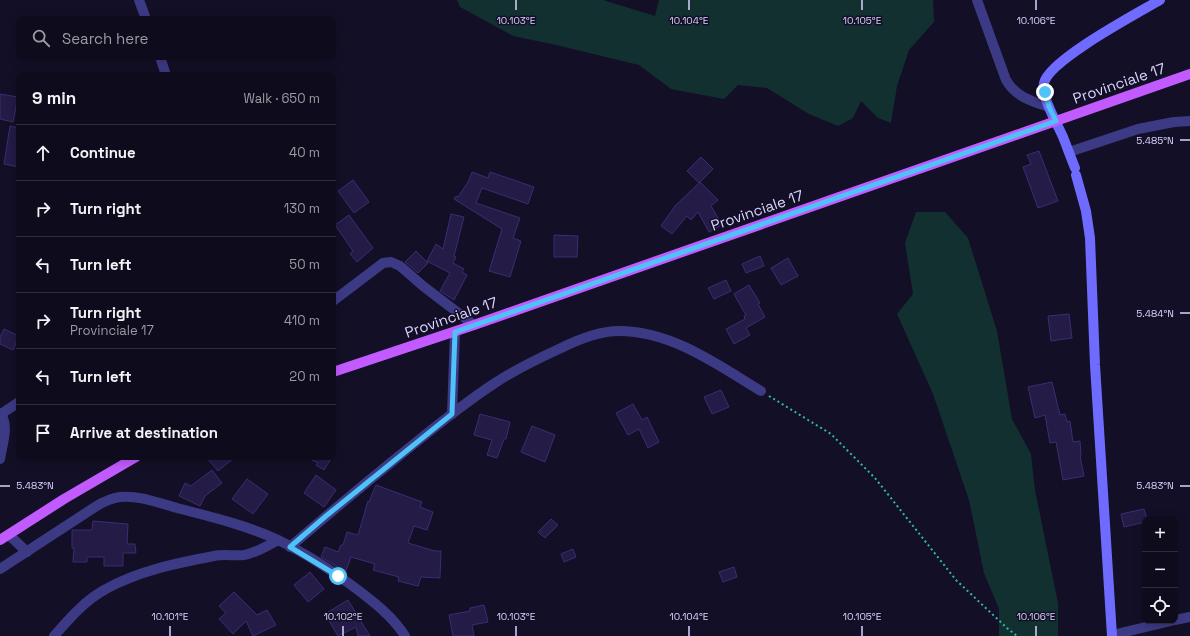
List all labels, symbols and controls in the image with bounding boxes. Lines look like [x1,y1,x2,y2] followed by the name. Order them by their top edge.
[497,14,536,27] text: 10.103°E
[670,14,709,27] text: 10.104°E
[843,14,882,27] text: 10.105°E
[1017,14,1056,27] text: 10.106°E
[16,16,336,60] search box
[30,27,52,49] icon: search
[62,29,148,48] text: Search here
[1070,58,1168,108] street label: Provinciale 17
[1036,83,1054,101] route end
[32,87,76,109] text: 9 min
[243,90,320,107] text: Walk · 650 m
[1136,134,1174,147] text: 5.485°N
[32,142,54,164] icon: ahead
[70,143,136,162] text: Continue
[289,144,320,161] text: 40 m
[708,185,806,235] street label: Provinciale 17
[32,198,54,220] icon: right
[70,199,141,218] text: Turn right
[284,200,320,217] text: 130 m
[32,254,54,276] icon: left
[70,255,132,274] text: Turn left
[289,256,320,273] text: 50 m
[402,292,500,342] street label: Provinciale 17
[70,303,141,322] text: Turn right
[1136,307,1174,320] text: 5.484°N
[32,310,54,332] icon: right
[284,312,320,329] text: 410 m
[70,322,154,339] text: Provinciale 17
[32,366,54,388] icon: left
[70,367,132,386] text: Turn left
[289,368,320,385] text: 20 m
[32,422,54,444] icon: arrive
[70,423,218,442] text: Arrive at destination
[16,479,54,492] text: 5.483°N
[1136,479,1174,492] text: 5.483°N
[1142,516,1178,624] map controls
[1142,516,1178,552] button: +
[1142,552,1178,588] button: −
[329,567,347,585] route start
[1142,588,1178,624] button: locate
[152,610,189,623] text: 10.101°E
[324,610,363,623] text: 10.102°E
[497,610,536,623] text: 10.103°E
[670,610,709,623] text: 10.104°E
[843,610,882,623] text: 10.105°E
[1017,610,1056,623] text: 10.106°E

